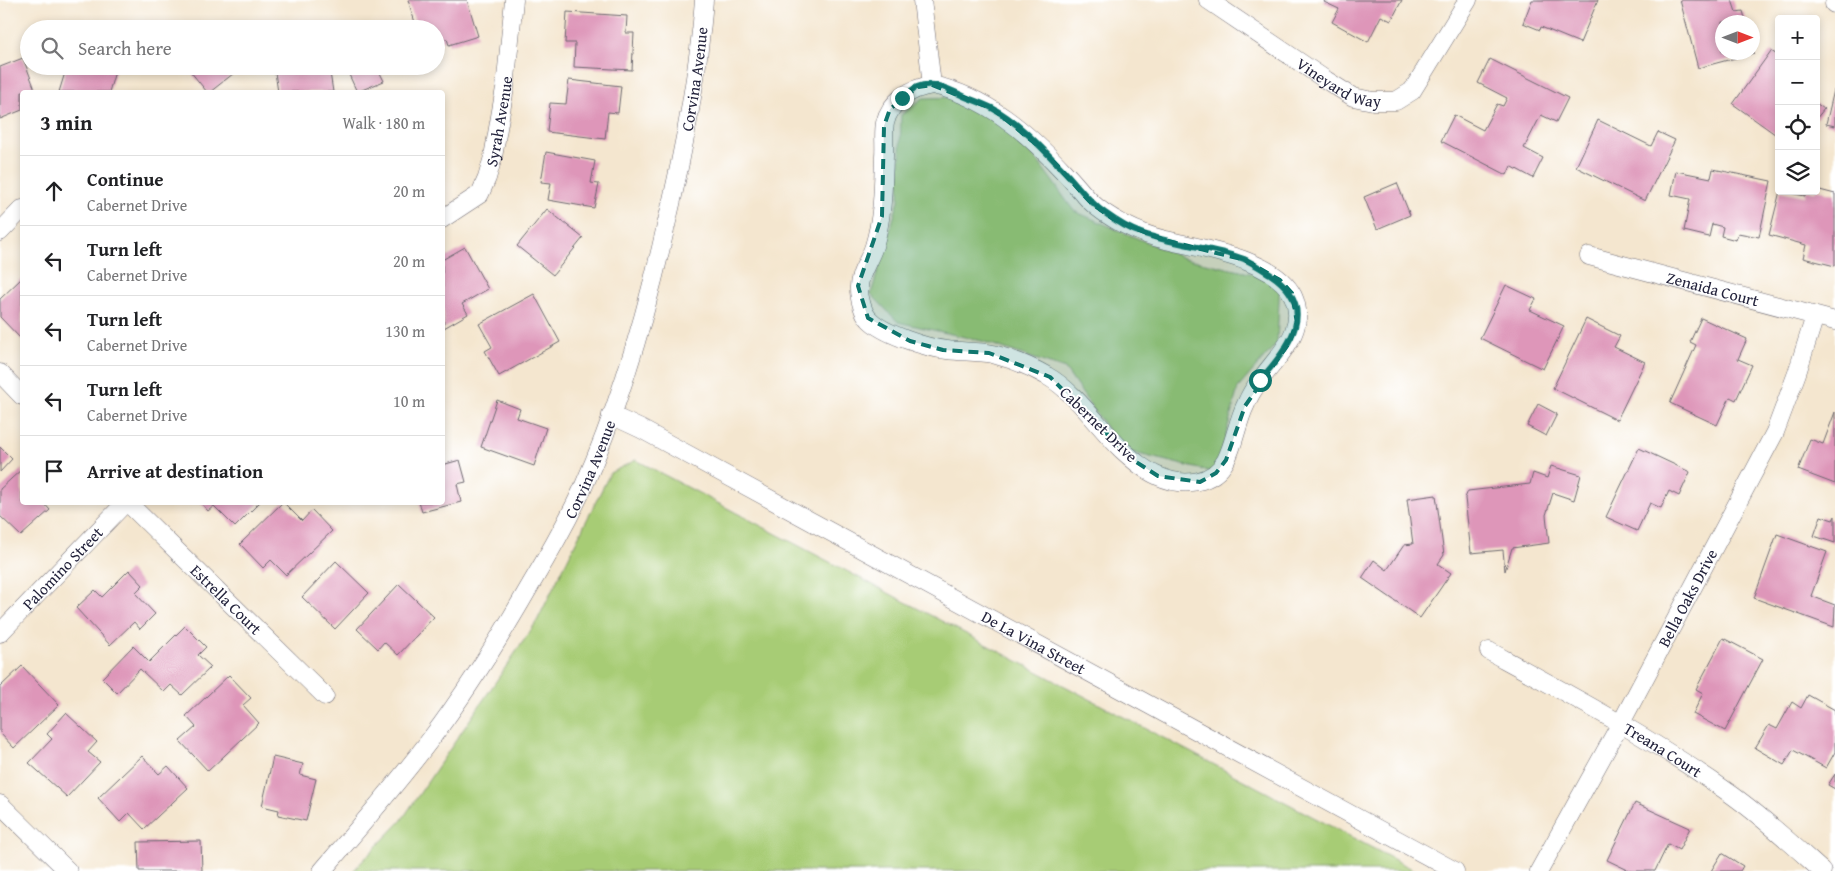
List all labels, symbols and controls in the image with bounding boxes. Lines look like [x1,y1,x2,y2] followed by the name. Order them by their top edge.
[1715,15,1760,60] north arrow
[1775,15,1820,195] map controls
[1775,15,1820,60] button: +
[20,20,445,75] search box
[675,26,714,133] street label: Corvina Avenue
[38,34,66,62] icon: search
[78,34,172,62] text: Search here
[1292,51,1381,113] street label: Vineyard Way
[1775,60,1820,105] button: −
[479,75,518,169] street label: Syrah Avenue
[891,87,914,110] route end
[1775,105,1820,150] button: locate
[40,107,92,138] text: 3 min
[342,111,425,135] text: Walk · 180 m
[1775,150,1820,195] button: layers
[87,165,164,193] text: Continue
[40,177,68,205] icon: ahead
[393,179,425,203] text: 20 m
[87,193,187,217] text: Cabernet Drive
[87,235,162,263] text: Turn left
[40,247,68,275] icon: left
[393,249,425,273] text: 20 m
[87,263,187,287] text: Cabernet Drive
[1664,265,1762,312] street label: Zenaida Court
[87,305,162,333] text: Turn left
[40,317,68,345] icon: left
[385,319,425,343] text: 130 m
[87,333,187,357] text: Cabernet Drive
[1249,369,1272,392] route start
[87,375,162,403] text: Turn left
[1055,381,1143,467] street label: Cabernet Drive
[40,387,68,415] icon: left
[393,389,425,413] text: 10 m
[87,403,187,427] text: Cabernet Drive
[558,416,621,523] street label: Corvina Avenue
[40,457,68,485] icon: arrive
[87,457,263,485] text: Arrive at destination
[16,521,109,615] street label: Palomino Street
[1651,544,1723,651] street label: Bella Oaks Drive
[185,559,268,640] street label: Estrella Court
[977,604,1090,680] street label: De La Vina Street
[1619,716,1707,783] street label: Treana Court

